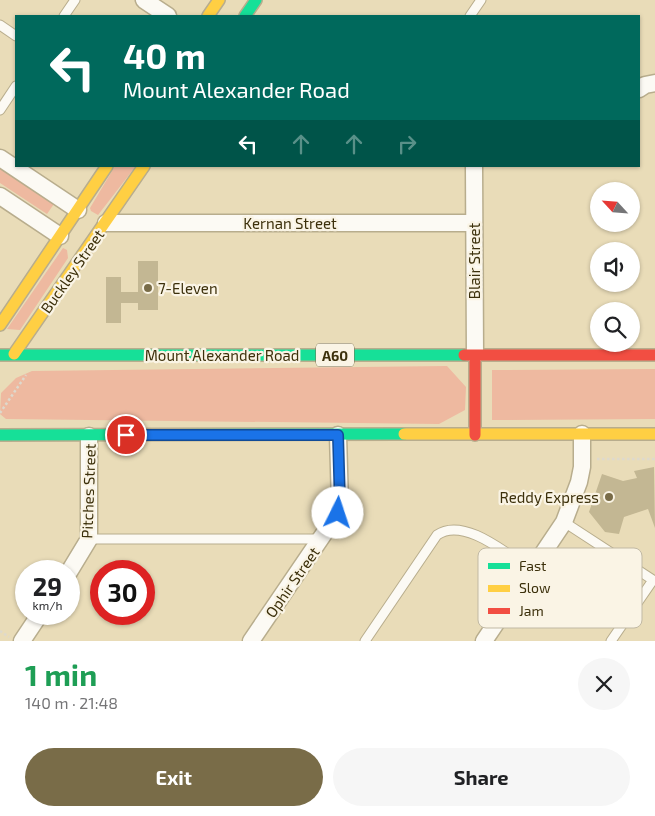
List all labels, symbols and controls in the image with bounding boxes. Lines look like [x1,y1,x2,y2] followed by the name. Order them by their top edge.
[123,34,206,76] text: 40 m
[40,35,105,100] icon: left
[123,76,350,102] text: Mount Alexander Road
[234,130,262,158] icon: left
[287,130,315,158] icon: ahead
[340,130,368,158] icon: ahead
[393,130,421,158] icon: right
[590,182,640,232] north arrow
[590,182,640,352] map controls
[243,214,337,232] street label: Kernan Street
[465,223,483,299] street label: Blair Street
[37,225,108,316] street label: Buckley Street
[590,242,640,292] button: sound
[158,279,218,297] place label: 7-Eleven
[142,282,154,294] marker: 7-Eleven
[590,302,640,352] button: search
[316,344,354,366] road number: A60
[145,346,299,364] street label: Mount Alexander Road
[105,414,147,456] pin
[112,421,140,449] icon: arrive
[77,443,99,539] street label: Pitches Street
[311,486,363,538] position arrow
[499,488,599,506] place label: Reddy Express
[603,491,615,503] marker: Reddy Express
[261,543,323,621] street label: Ophir Street
[478,548,642,628] legend
[519,557,546,574] text: Fast
[90,560,155,625] speed limit sign: 30
[33,571,62,601] text: 29
[519,579,551,596] text: Slow
[33,598,62,612] text: km/h
[519,602,544,619] text: Jam
[25,656,97,692] text: 1 min
[578,658,630,710] button: close
[25,693,118,712] text: 140 m · 21:48
[25,748,323,806] button: Exit
[333,748,630,806] button: Share

